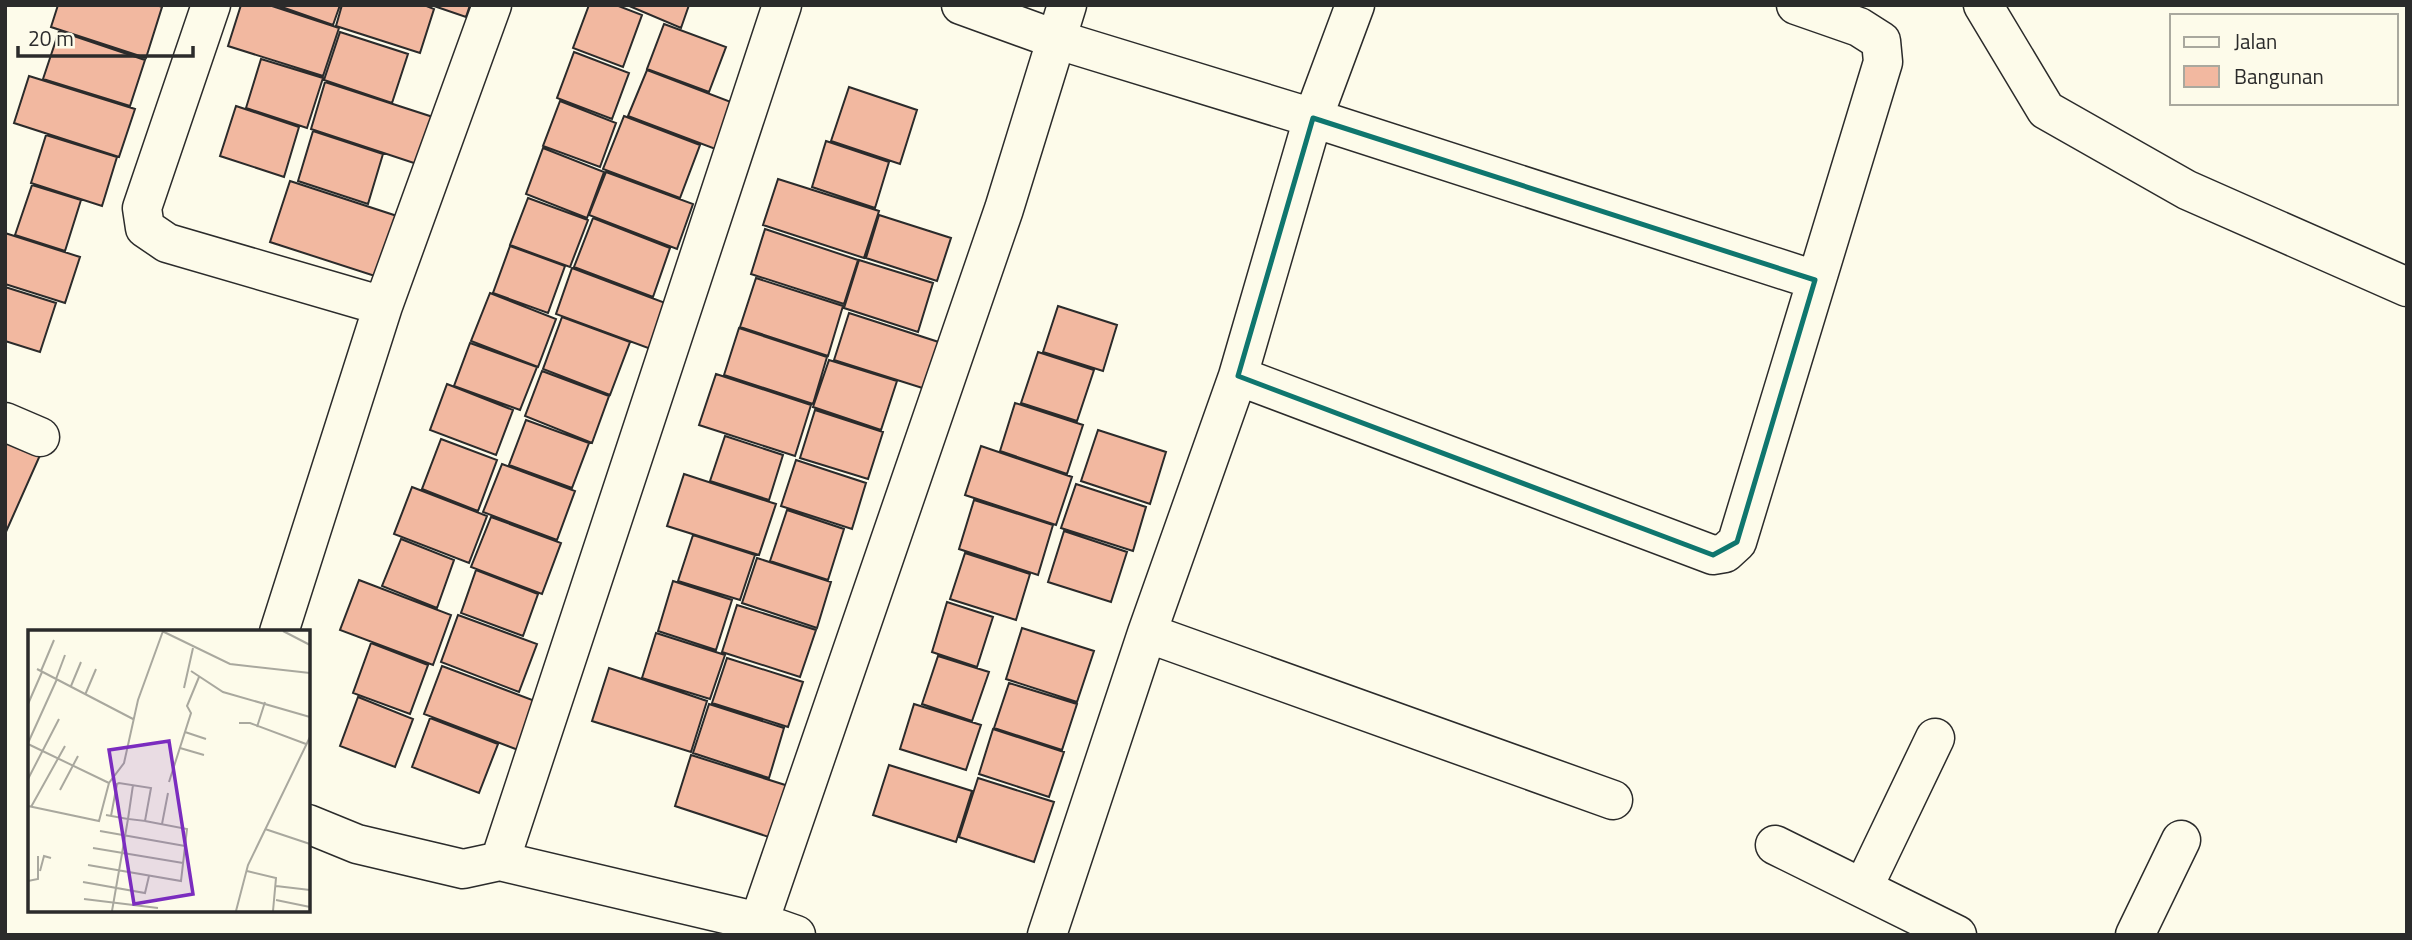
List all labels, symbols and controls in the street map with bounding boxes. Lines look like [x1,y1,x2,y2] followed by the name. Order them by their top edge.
[18,14,192,58] scale bar
[2170,14,2398,105] legend
[28,22,74,54] text: 20 m
[2234,25,2277,57] text: Jalan
[2234,60,2324,92] text: Bangunan
[28,630,310,912] inset map

